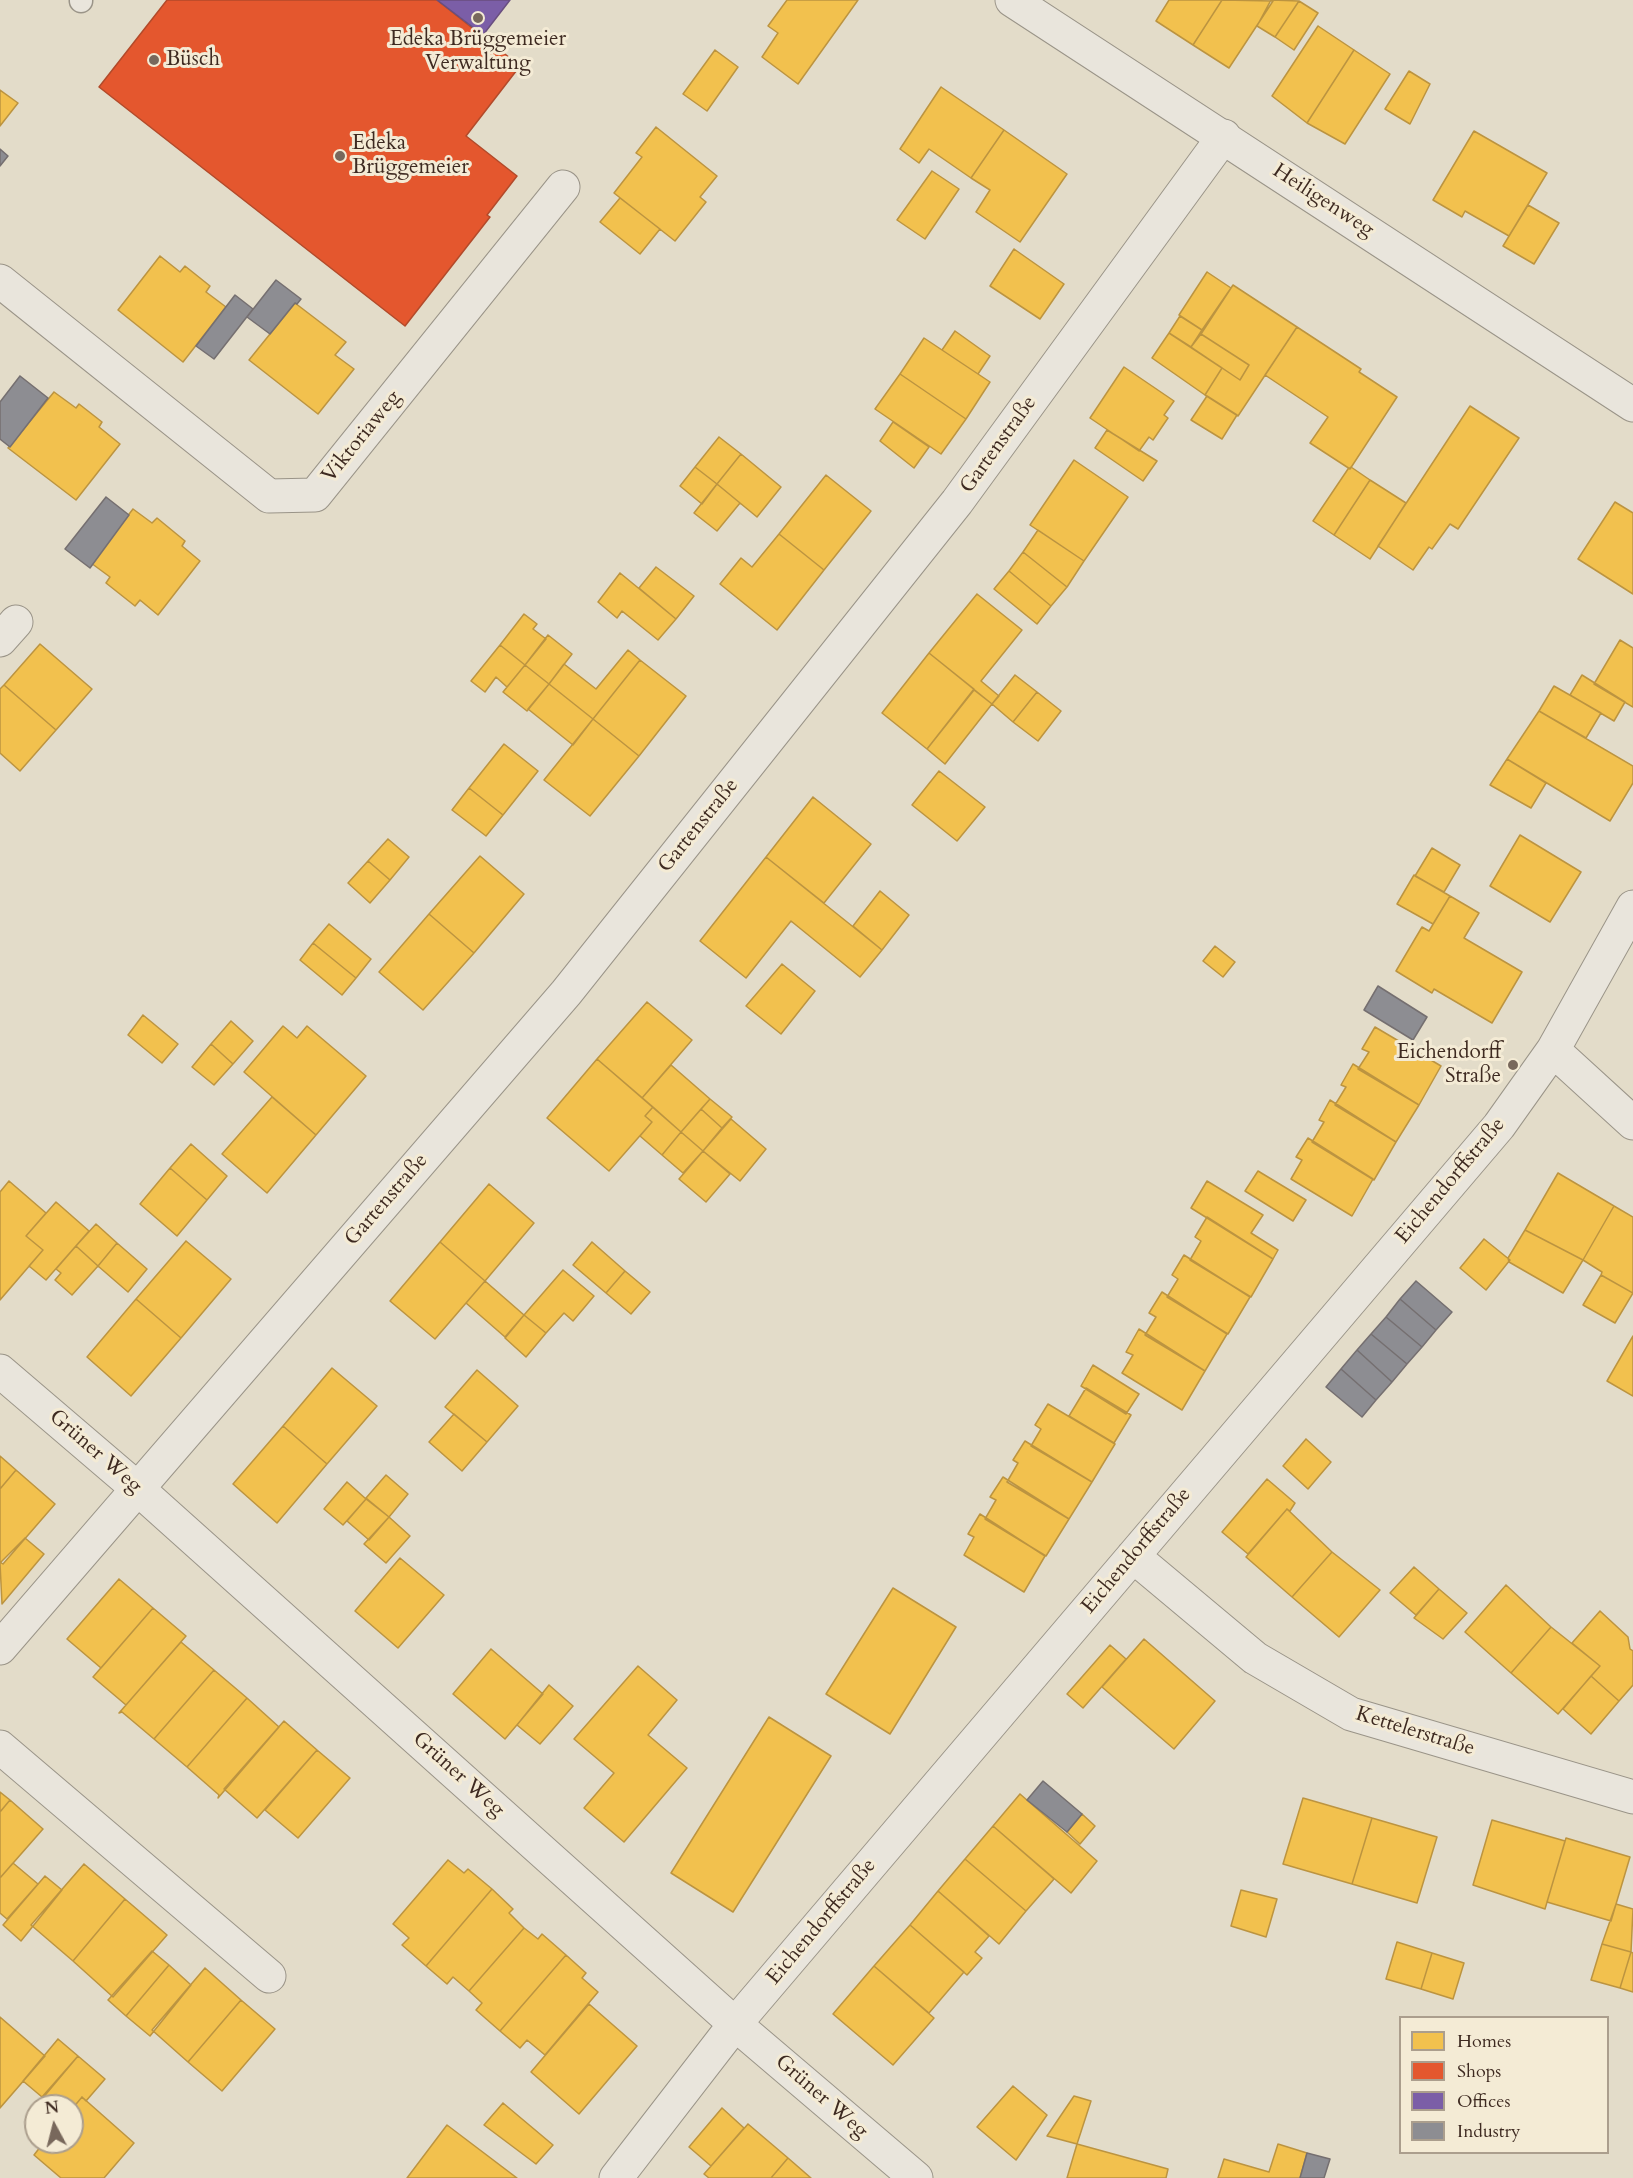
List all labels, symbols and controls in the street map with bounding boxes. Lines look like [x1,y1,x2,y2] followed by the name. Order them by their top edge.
[471,11,485,25] marker: Edeka Brüggemeier Verwaltung
[390,27,566,77] place label: Edeka Brüggemeier Verwaltung
[166,47,220,73] place label: Büsch
[147,53,161,67] marker: Büsch
[352,131,469,181] place label: Edeka Brüggemeier
[333,149,347,163] marker: Edeka Brüggemeier
[1268,159,1378,243] street label: Heiligenweg
[317,386,407,488] street label: Viktoriaweg
[955,392,1043,498] street label: Gartenstraße
[653,774,745,878] street label: Gartenstraße
[1397,1040,1501,1090] place label: Eichendorff Straße
[1506,1058,1520,1072] marker: Eichendorff Straße
[1391,1113,1511,1249] street label: Eichendorffstraße
[340,1149,434,1251] street label: Gartenstraße
[43,1405,147,1499] street label: Grüner Weg
[1077,1483,1197,1619] street label: Eichendorffstraße
[1353,1702,1477,1762] street label: Kettelerstraße
[407,1727,509,1823] street label: Grüner Weg
[762,1854,882,1990] street label: Eichendorffstraße
[1399,2016,1609,2154] legend
[1457,2029,1511,2054] text: Homes
[769,2050,873,2144] street label: Grüner Weg
[1457,2059,1501,2084] text: Shops
[1457,2089,1511,2114] text: Offices
[24,2094,84,2154] north arrow
[44,2096,60,2120] text: N
[1457,2119,1521,2144] text: Industry

